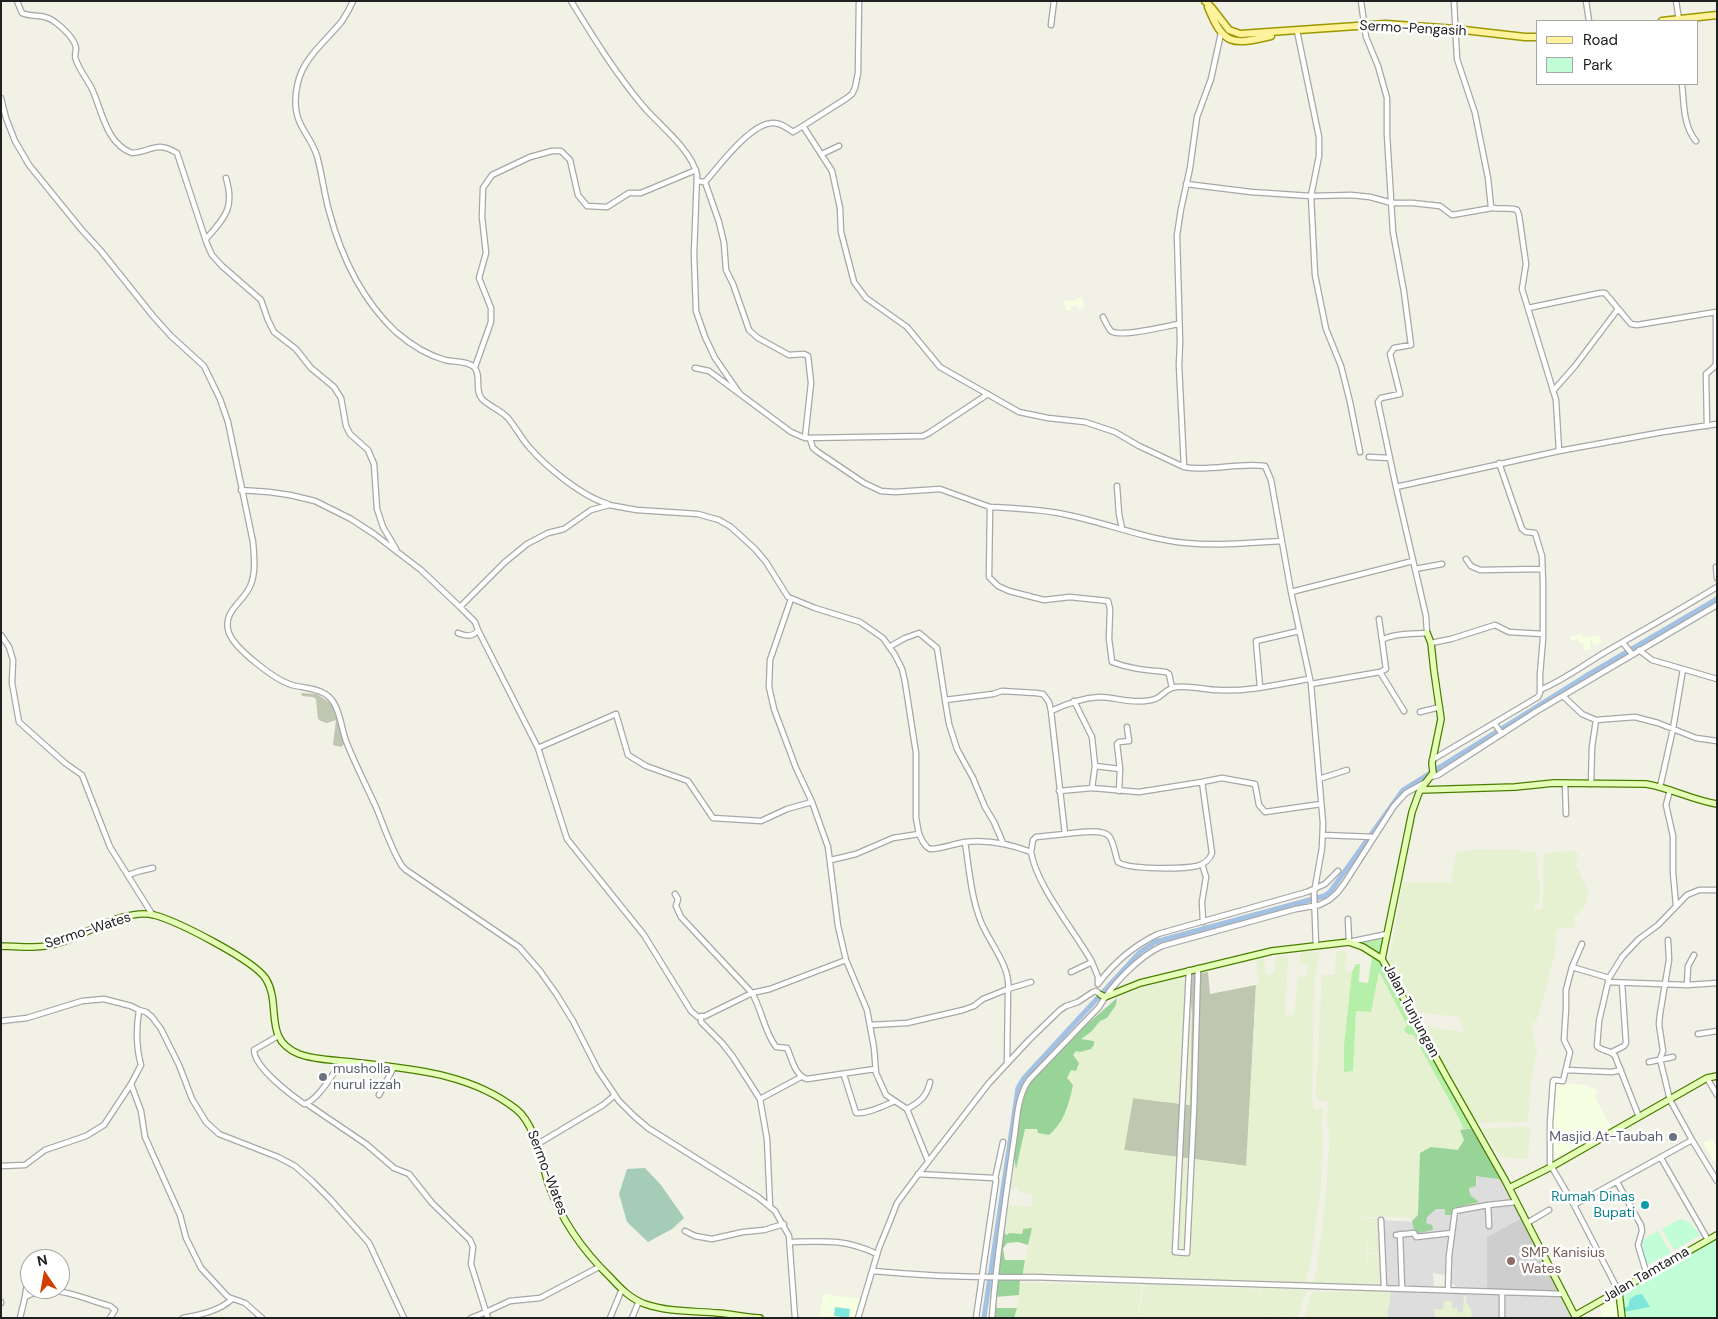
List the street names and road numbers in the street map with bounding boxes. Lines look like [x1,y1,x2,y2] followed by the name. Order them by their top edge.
[1359,18,1467,40] street label: Sermo-Pengasih
[43,909,133,953] street label: Sermo-Wates
[1379,961,1443,1061] street label: Jalan Tunjungan
[523,1128,571,1218] street label: Sermo-Wates
[1600,1243,1692,1307] street label: Jalan Tamtama

